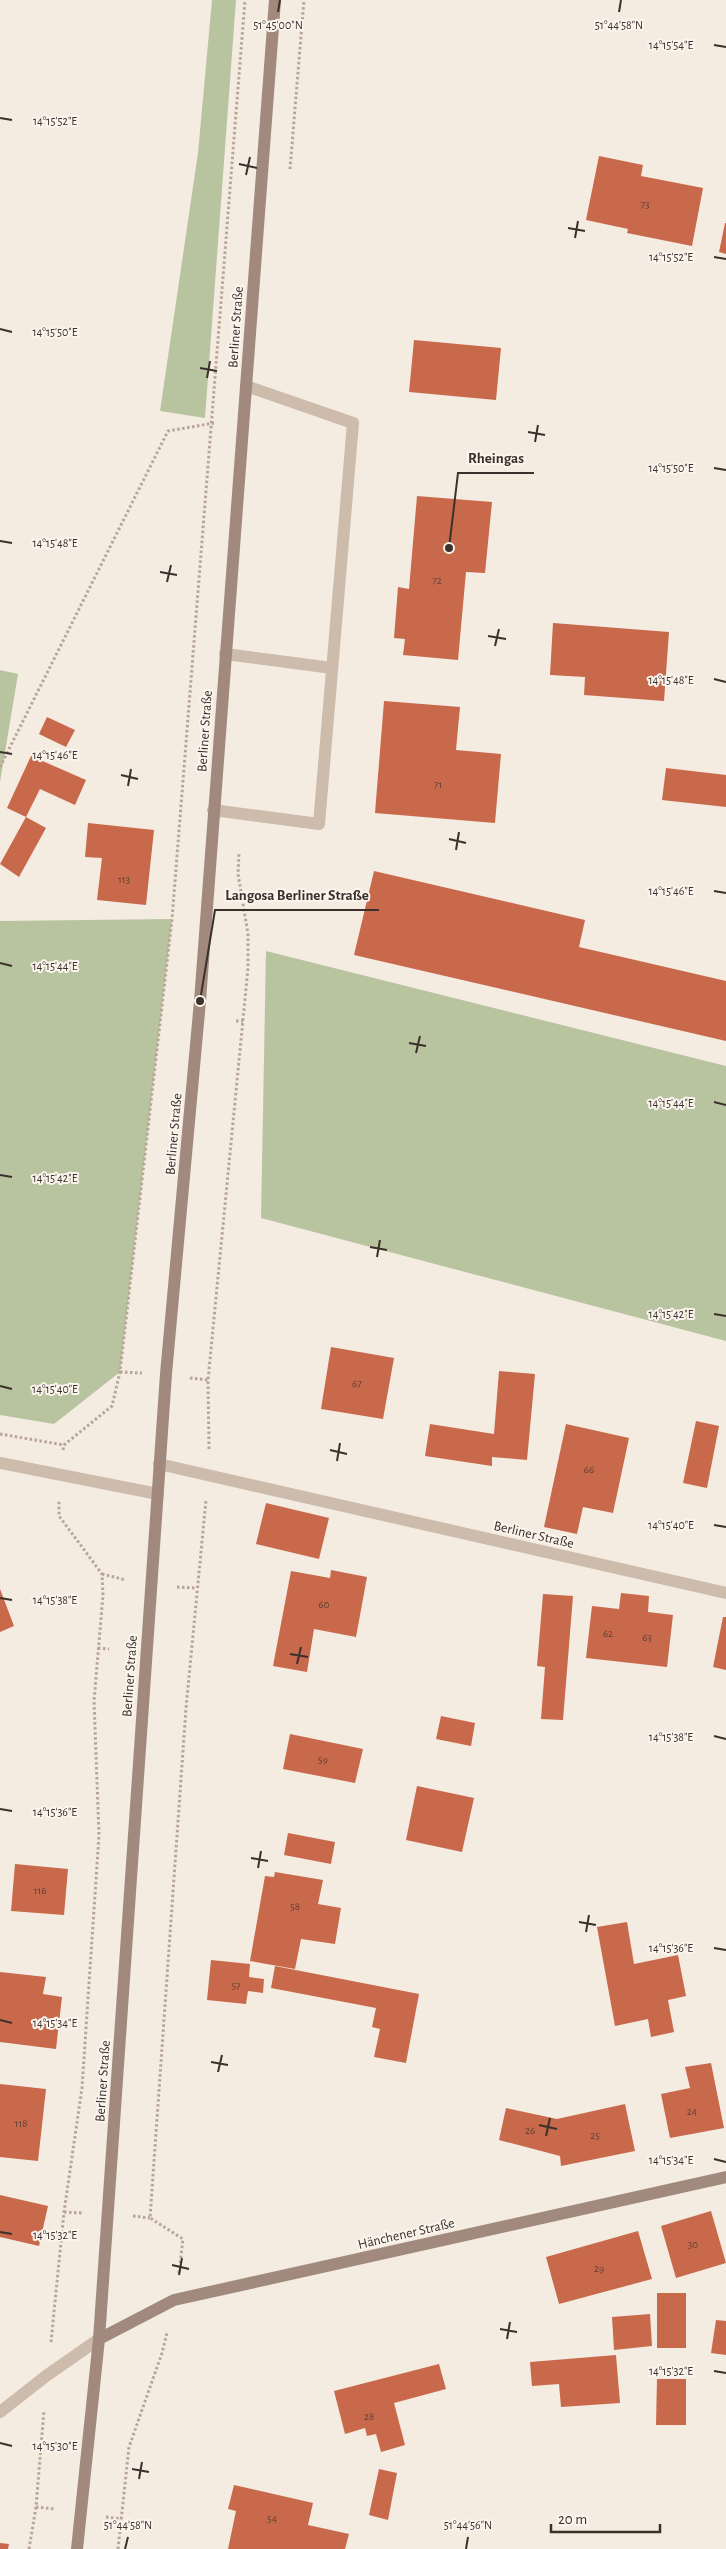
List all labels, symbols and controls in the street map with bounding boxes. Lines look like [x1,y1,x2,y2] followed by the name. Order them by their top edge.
[253,19,303,31] text: 51°45'00"N
[595,19,643,31] text: 51°44'58"N
[649,39,693,51] text: 14°15'54"E
[33,115,77,127] text: 14°15'52"E
[640,199,650,210] house number: 73
[649,251,693,263] text: 14°15'52"E
[226,286,246,368] street label: Berliner Straße
[32,326,78,338] text: 14°15'50"E
[458,443,534,473] callout: Rheingas
[468,451,524,466] text: Rheingas
[648,462,694,474] text: 14°15'50"E
[32,537,78,549] text: 14°15'48"E
[432,575,442,586] house number: 72
[648,674,694,686] text: 14°15'48"E
[195,690,215,772] street label: Berliner Straße
[32,749,78,761] text: 14°15'46"E
[434,779,442,790] house number: 71
[118,874,131,885] house number: 113
[215,880,379,910] callout: Langosa Berliner Straße
[648,885,694,897] text: 14°15'46"E
[225,888,369,903] text: Langosa Berliner Straße
[32,960,78,972] text: 14°15'44"E
[163,1093,185,1175] street label: Berliner Straße
[648,1097,694,1109] text: 14°15'44"E
[33,1172,78,1184] text: 14°15'42"E
[649,1308,694,1320] text: 14°15'42"E
[352,1378,362,1389] house number: 67
[32,1383,78,1395] text: 14°15'40"E
[584,1464,594,1475] house number: 66
[492,1519,575,1551] street label: Berliner Straße
[648,1519,694,1531] text: 14°15'40"E
[33,1594,77,1606] text: 14°15'38"E
[319,1599,330,1610] house number: 60
[603,1628,613,1639] house number: 62
[642,1632,652,1643] house number: 63
[120,1635,140,1717] street label: Berliner Straße
[649,1731,693,1743] text: 14°15'38"E
[318,1754,328,1765] house number: 59
[33,1806,77,1818] text: 14°15'36"E
[34,1885,46,1896] house number: 116
[290,1901,300,1912] house number: 58
[649,1942,693,1954] text: 14°15'36"E
[231,1980,241,1991] house number: 57
[33,2017,77,2029] text: 14°15'34"E
[93,2040,113,2122] street label: Berliner Straße
[687,2106,697,2117] house number: 24
[15,2118,27,2129] house number: 118
[525,2125,535,2136] house number: 26
[590,2130,600,2141] house number: 25
[649,2154,693,2166] text: 14°15'34"E
[357,2216,456,2252] street label: Hänchener Straße
[33,2229,77,2241] text: 14°15'32"E
[688,2239,698,2250] house number: 30
[594,2263,604,2274] house number: 29
[649,2365,693,2377] text: 14°15'32"E
[364,2411,374,2422] house number: 28
[33,2440,78,2452] text: 14°15'30"E
[551,2502,660,2534] scale bar
[558,2512,587,2527] text: 20 m
[267,2513,277,2524] house number: 54
[104,2519,152,2531] text: 51°44'58"N
[444,2519,492,2531] text: 51°44'56"N

